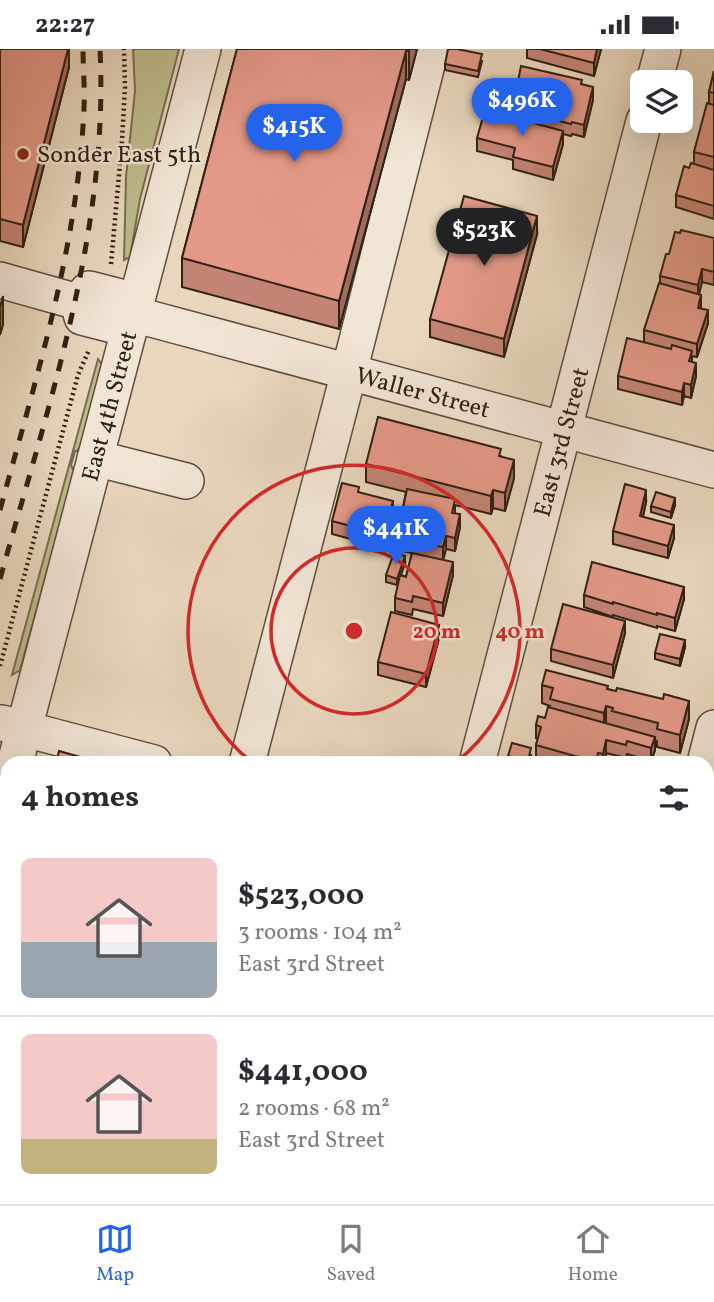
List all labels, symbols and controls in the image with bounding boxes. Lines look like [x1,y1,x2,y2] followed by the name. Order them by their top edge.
[35,7,95,43] text: 22:27
[630,70,693,133] map controls
[630,70,693,133] button: layers
[473,78,571,138] pin: $496K
[488,85,556,117] text: $496K
[245,104,343,164] pin: $415K
[262,111,326,143] text: $415K
[37,139,201,173] place label: Sonder East 5th
[15,146,31,162] marker: Sonder East 5th
[435,209,533,268] pin: $523K
[452,215,516,247] text: $523K
[74,327,147,486] street label: East 4th Street
[352,360,493,428] street label: Waller Street
[527,364,599,521] street label: East 3rd Street
[347,507,445,566] pin: $441K
[363,513,429,545] text: $441K
[413,618,461,647] text: 20 m
[495,618,545,647] text: 40 m
[342,619,366,643] centre of rings
[21,777,139,819] text: 4 homes
[655,779,693,817] icon: filters
[238,875,364,917] text: $523,000
[77,886,161,970] icon: home
[238,917,402,949] text: 3 rooms · 104 m²
[238,949,385,981] text: East 3rd Street
[238,1051,368,1093] text: $441,000
[77,1062,161,1146] icon: home
[238,1093,390,1125] text: 2 rooms · 68 m²
[238,1125,385,1157] text: East 3rd Street
[96,1220,134,1288] tab: Map
[326,1220,375,1288] tab: Saved
[568,1220,618,1288] tab: Home

